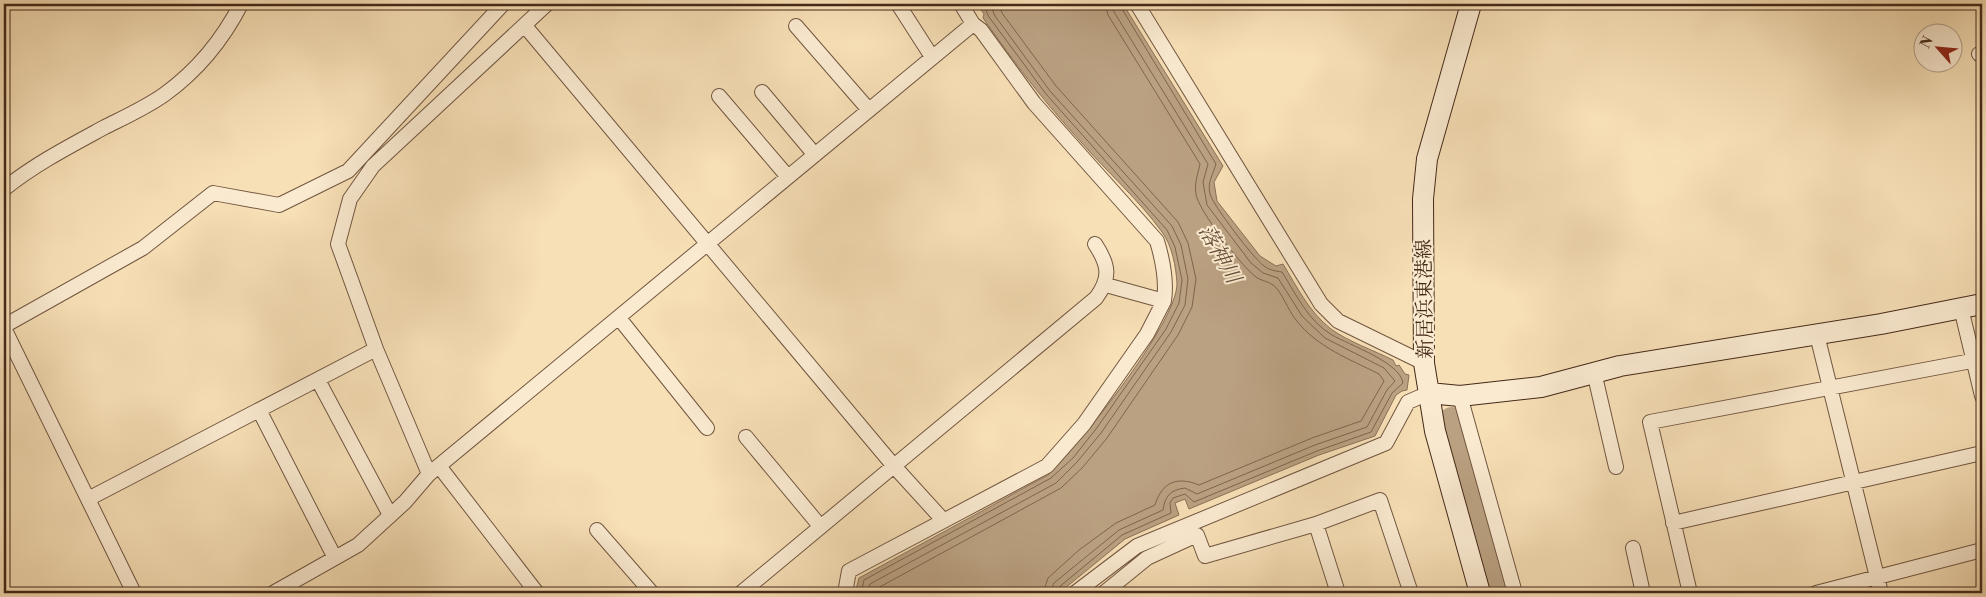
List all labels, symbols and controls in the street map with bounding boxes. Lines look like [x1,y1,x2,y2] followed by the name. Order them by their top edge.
[1914,22,1964,72] north arrow
[1917,34,1938,52] text: N
[1192,221,1247,290] water label: 落神川
[1412,239,1439,359] street label: 新居浜東港線

